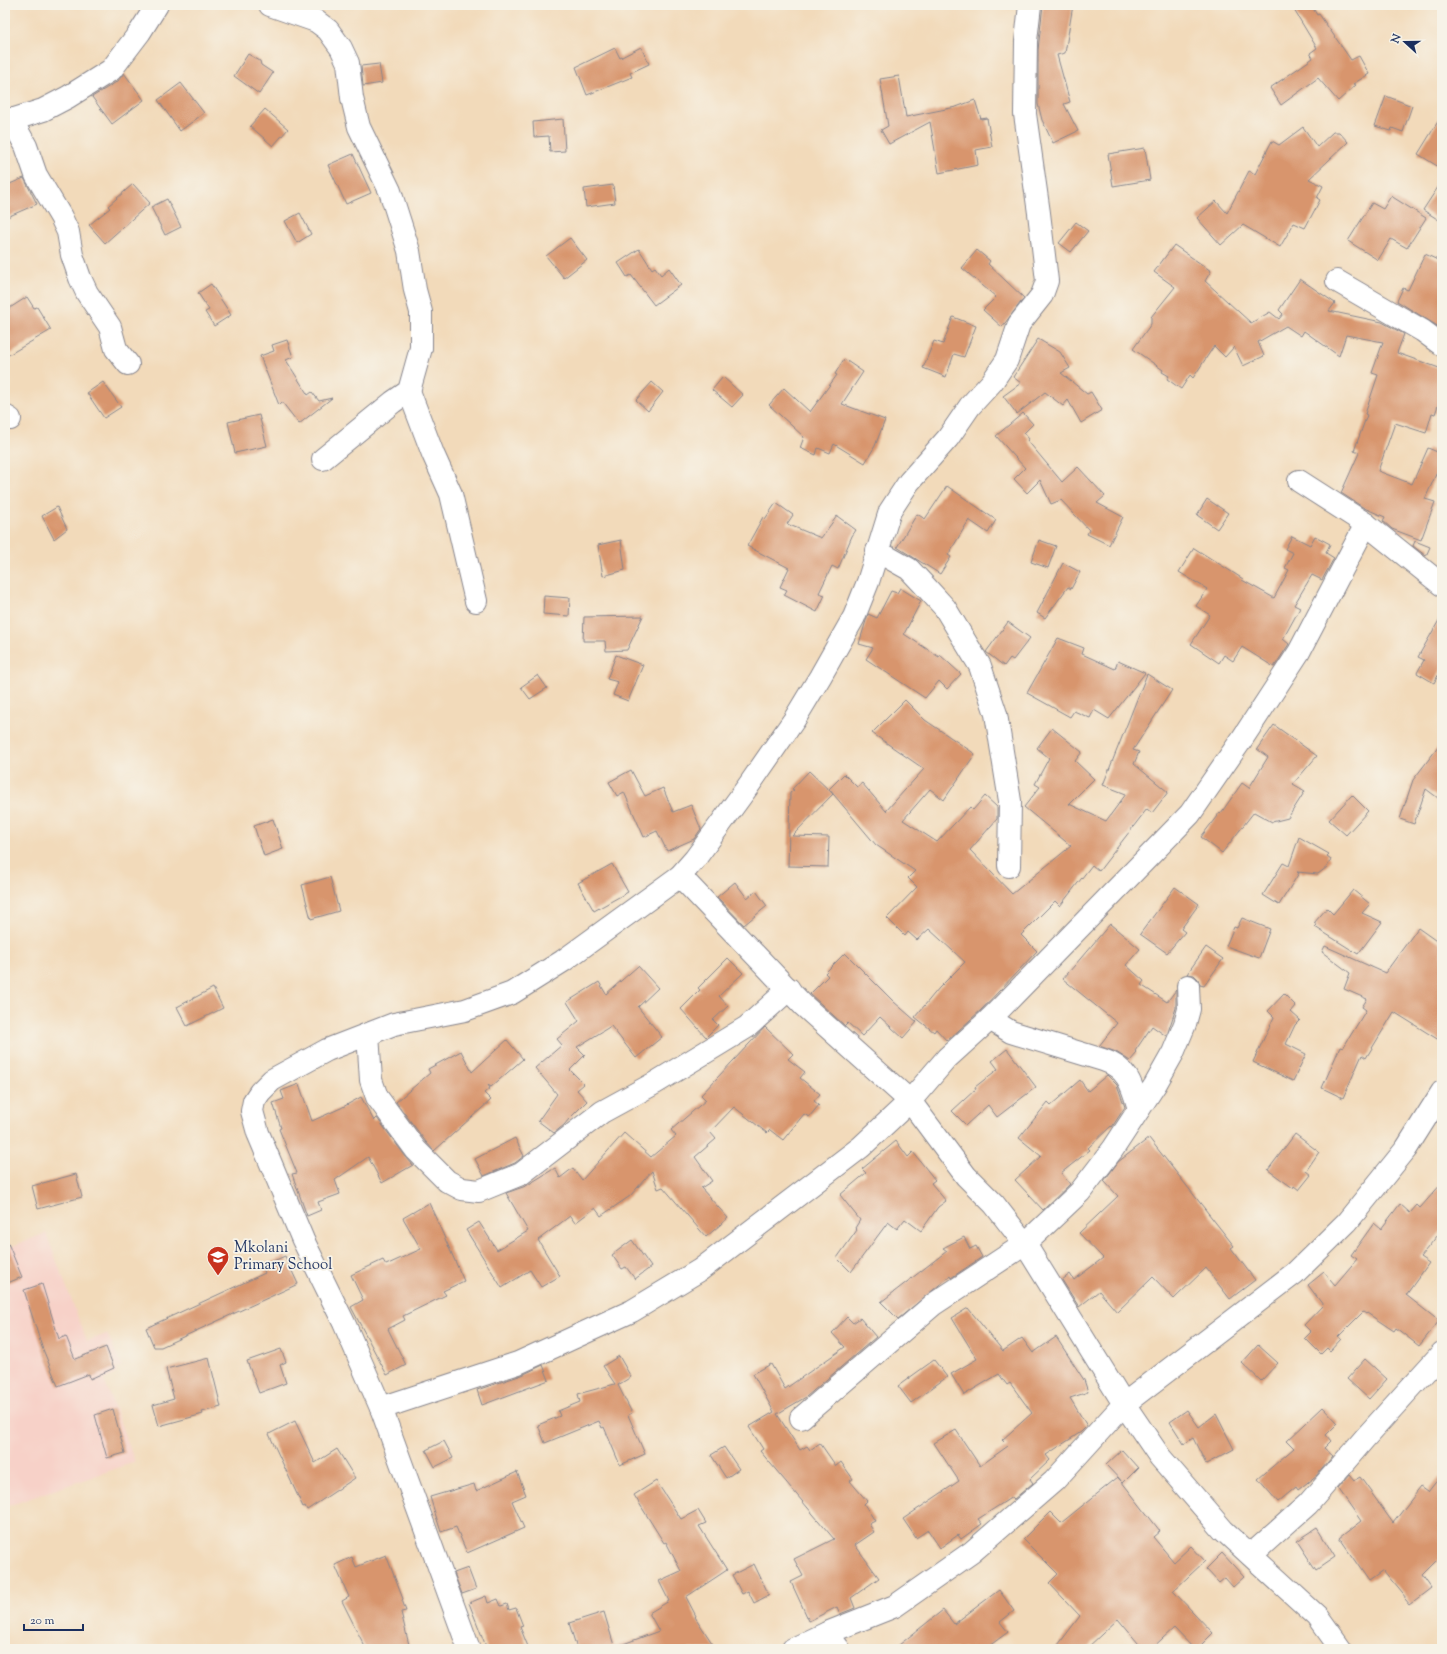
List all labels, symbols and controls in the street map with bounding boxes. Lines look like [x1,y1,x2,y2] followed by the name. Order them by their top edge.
[1385,22,1425,62] north arrow
[1387,32,1406,47] text: N
[234,1238,332,1276] place label: Mkolani Primary School
[205,1244,231,1277] school or university icon: Mkolani Primary School
[24,1606,83,1632] scale bar
[30,1612,55,1630] text: 20 m

